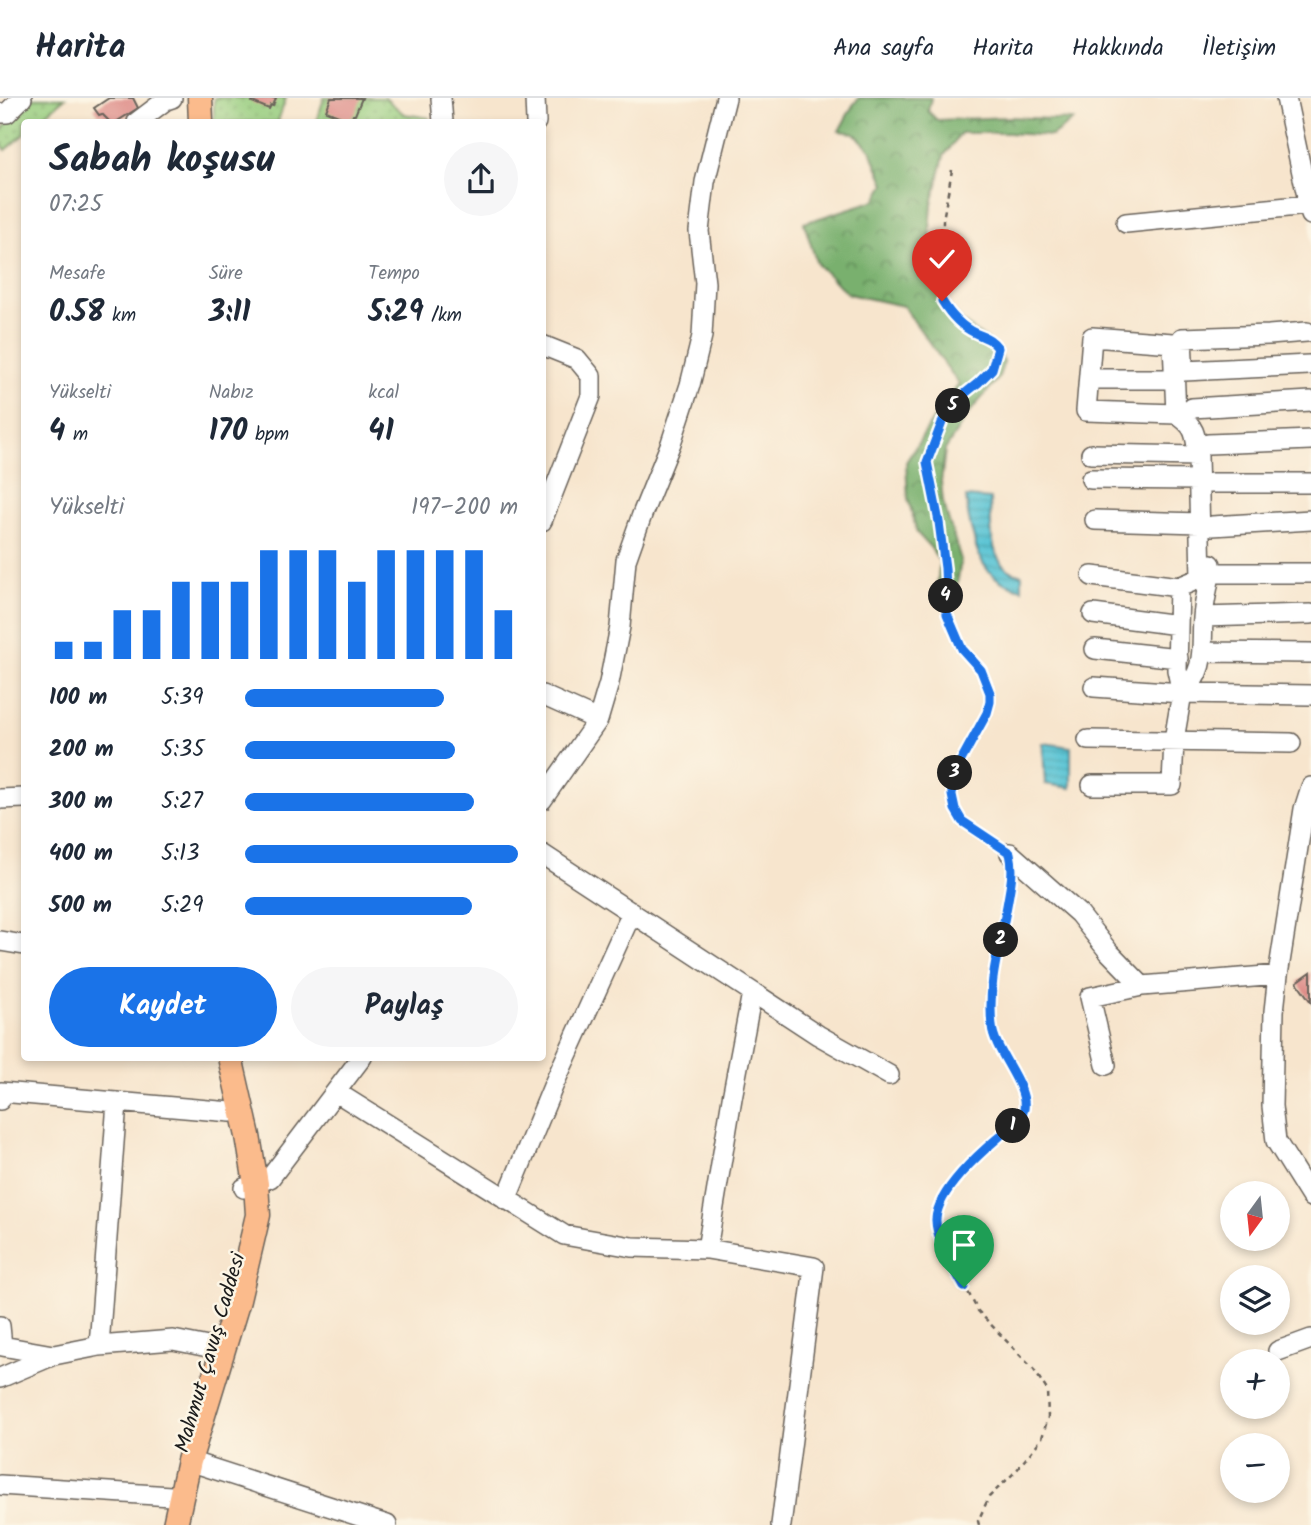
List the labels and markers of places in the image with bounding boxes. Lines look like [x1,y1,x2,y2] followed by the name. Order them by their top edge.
[912,229,972,301] pin
[936,388,970,424] pin: 5
[928,578,964,614] pin: 4
[937,756,972,790] pin: 3
[984,922,1018,958] pin: 2
[996,1108,1030,1144] pin: 1
[934,1215,994,1287] pin

